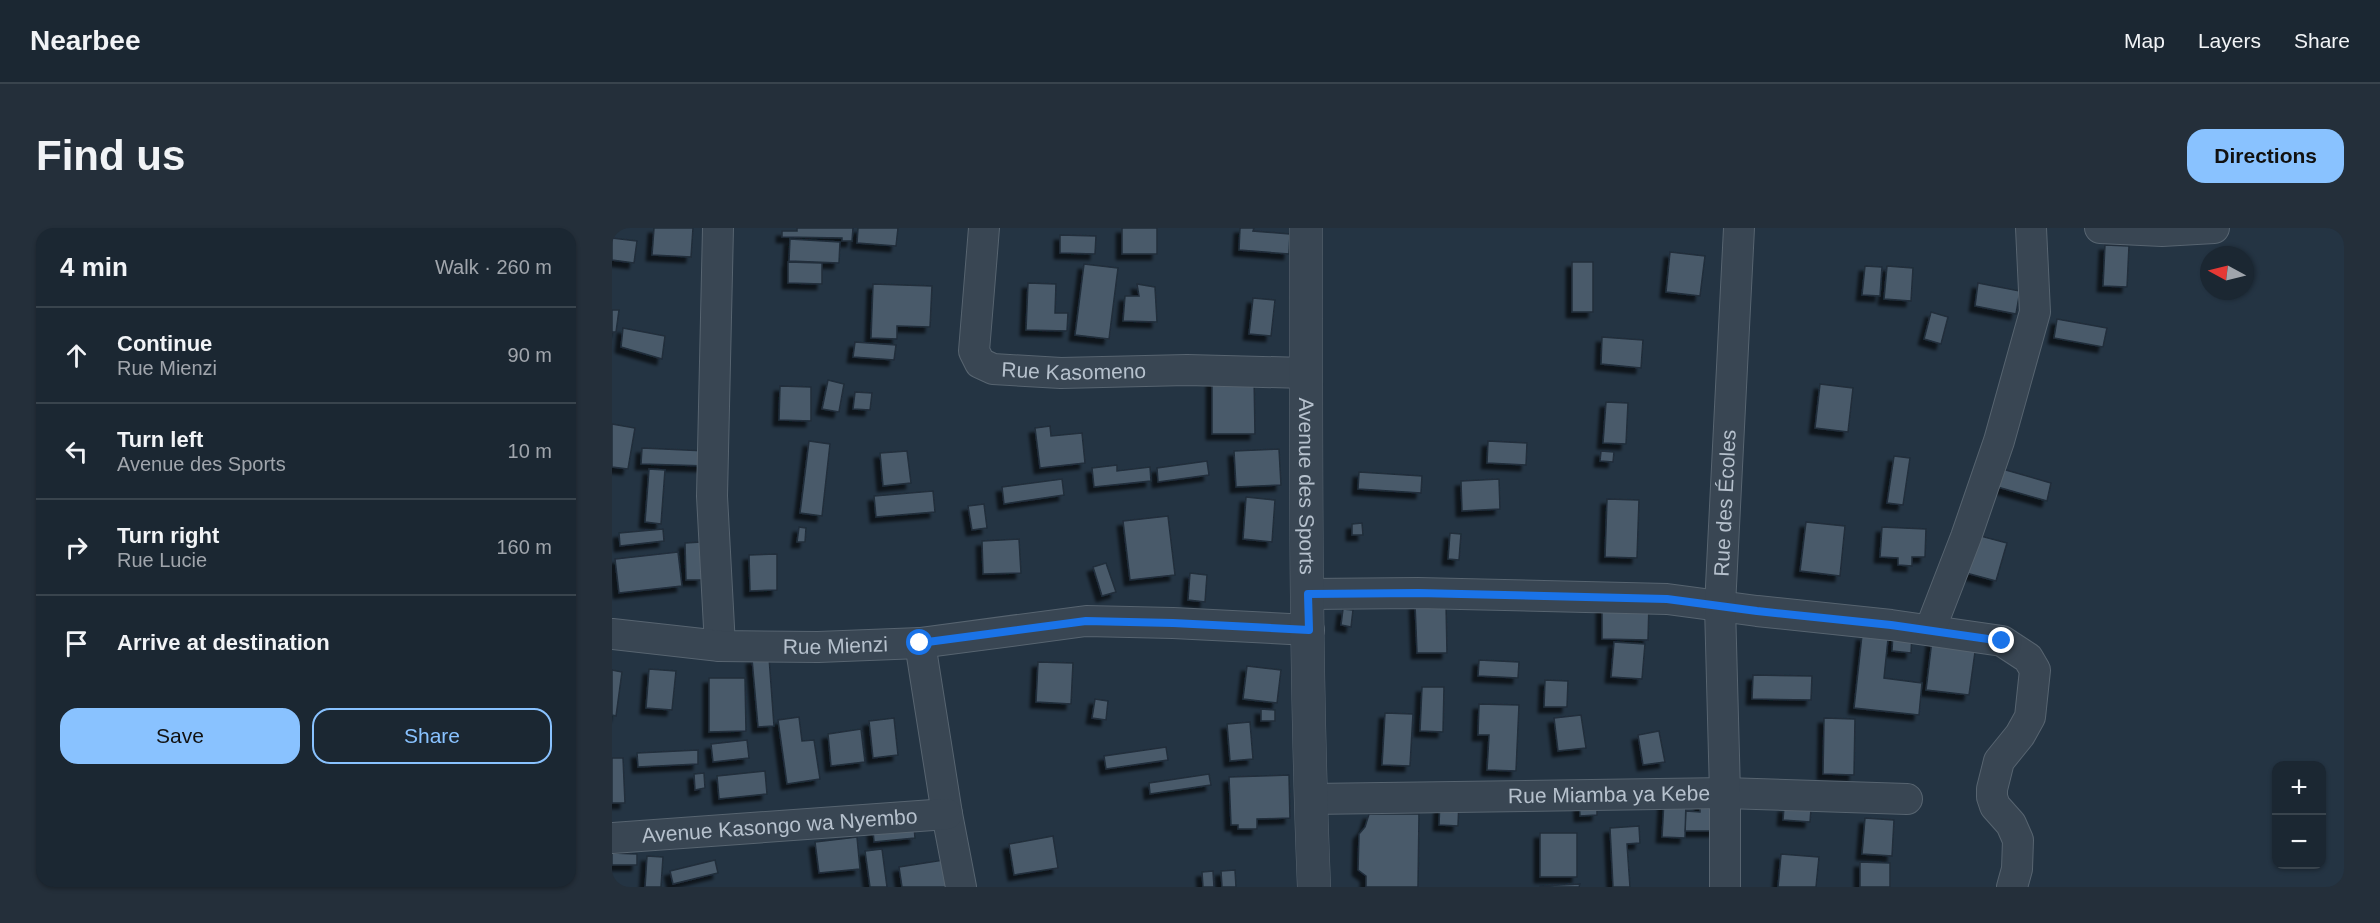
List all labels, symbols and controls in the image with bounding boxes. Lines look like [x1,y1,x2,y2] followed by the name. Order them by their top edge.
[30,25,141,56] text: Nearbee
[2124,29,2165,52] text: Map
[2198,29,2261,52] text: Layers
[2294,29,2350,52] text: Share
[2187,129,2344,183] button: Directions
[36,132,185,179] text: Find us
[2200,246,2254,300] north arrow
[60,252,128,282] text: 4 min
[435,256,552,278] text: Walk · 260 m
[117,331,212,356] text: Continue
[60,339,93,372] icon: ahead
[508,344,552,366] text: 90 m
[117,357,217,379] text: Rue Mienzi
[1001,358,1146,384] street label: Rue Kasomeno
[1295,397,1319,575] street label: Avenue des Sports
[117,427,203,452] text: Turn left
[1709,429,1740,577] street label: Rue des Écoles
[60,435,93,468] icon: left
[508,440,552,462] text: 10 m
[117,453,286,475] text: Avenue des Sports
[117,523,219,548] text: Turn right
[60,531,93,564] icon: right
[496,536,552,558] text: 160 m
[117,549,207,571] text: Rue Lucie
[60,627,93,660] icon: arrive
[1988,627,2014,653] route end
[906,629,932,655] route start
[117,630,330,655] text: Arrive at destination
[783,632,888,658] street label: Rue Mienzi
[60,708,300,764] button: Save
[312,708,552,764] button: Share
[2272,761,2326,869] map controls
[2272,761,2326,815] button: +
[1508,781,1710,807] street label: Rue Miamba ya Kebe
[641,804,918,847] street label: Avenue Kasongo wa Nyembo
[2272,815,2326,869] button: −

